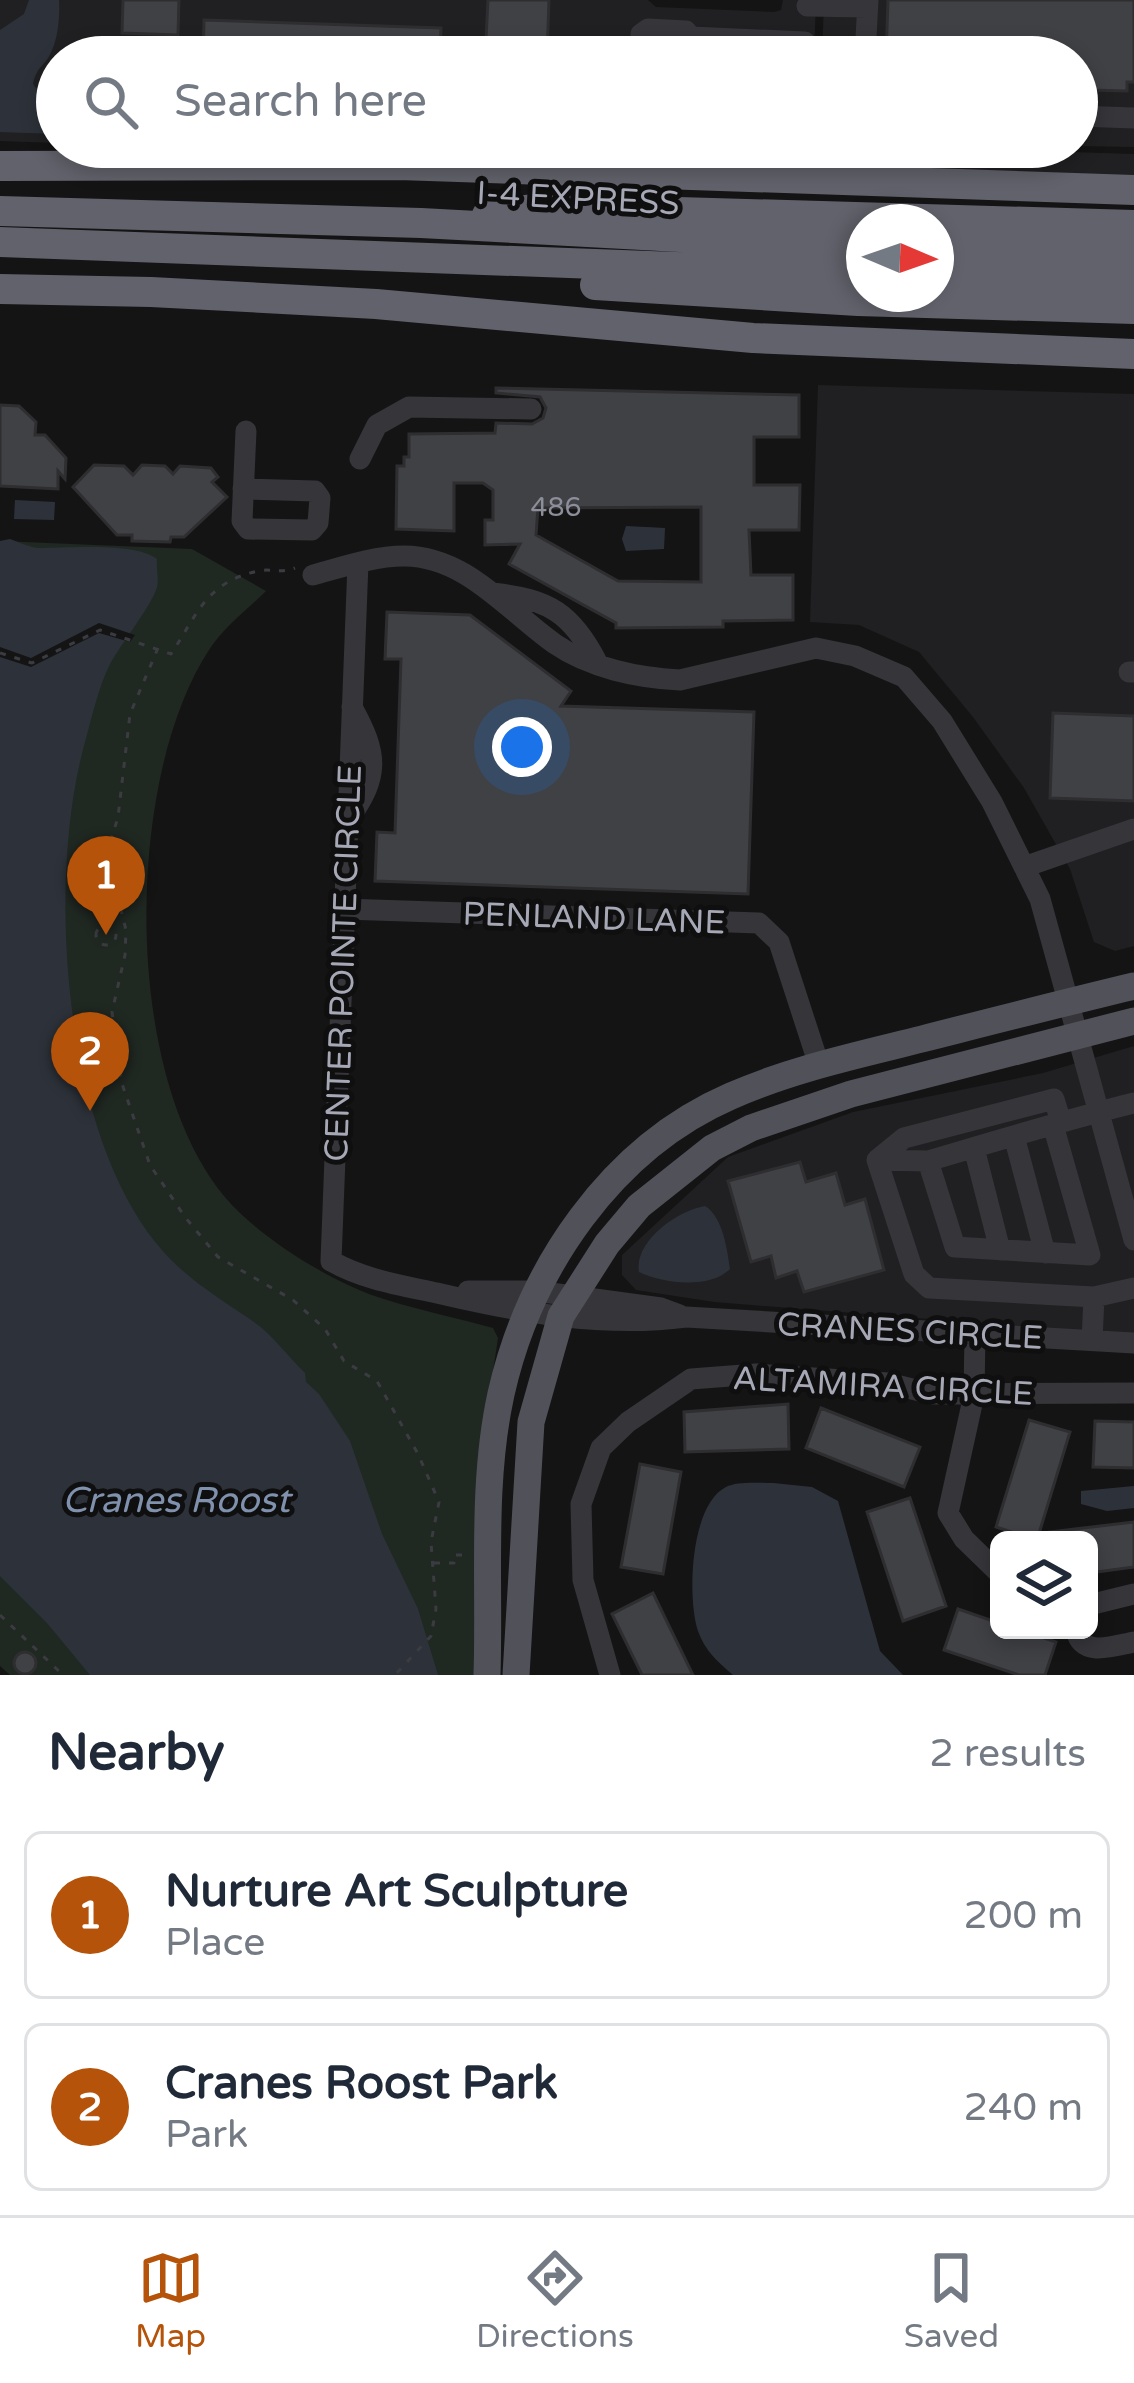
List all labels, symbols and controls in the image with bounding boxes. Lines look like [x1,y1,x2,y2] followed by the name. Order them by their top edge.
[36,36,1098,168] search box
[78,69,144,135] icon: search
[174,75,427,129] text: Search here
[475,174,680,223] street label: I-4 EXPRESS
[846,204,954,312] north arrow
[531,491,581,524] house number: 486
[492,717,552,777] your location
[317,764,370,1162] street label: CENTER POINTE CIRCLE
[67,836,145,935] pin: 1
[462,894,726,943] street label: PENLAND LANE
[51,1012,129,1111] pin: 2
[776,1305,1044,1358] street label: CRANES CIRCLE
[732,1359,1034,1414] street label: ALTAMIRA CIRCLE
[62,1479,294,1522] water label: Cranes Roost
[990,1531,1098,1639] map controls
[990,1531,1098,1639] button: layers
[48,1722,225,1784] text: Nearby
[929,1730,1086,1777] text: 2 results
[165,1865,628,1919] text: Nurture Art Sculpture
[78,1892,102,1939] text: 1
[964,1892,1083,1939] text: 200 m
[165,1919,265,1966] text: Place
[165,2057,558,2111] text: Cranes Roost Park
[78,2084,102,2131] text: 2
[964,2084,1083,2131] text: 240 m
[165,2111,248,2158] text: Park
[135,2245,206,2356] tab: Map
[476,2245,634,2356] tab: Directions
[904,2245,999,2356] tab: Saved

